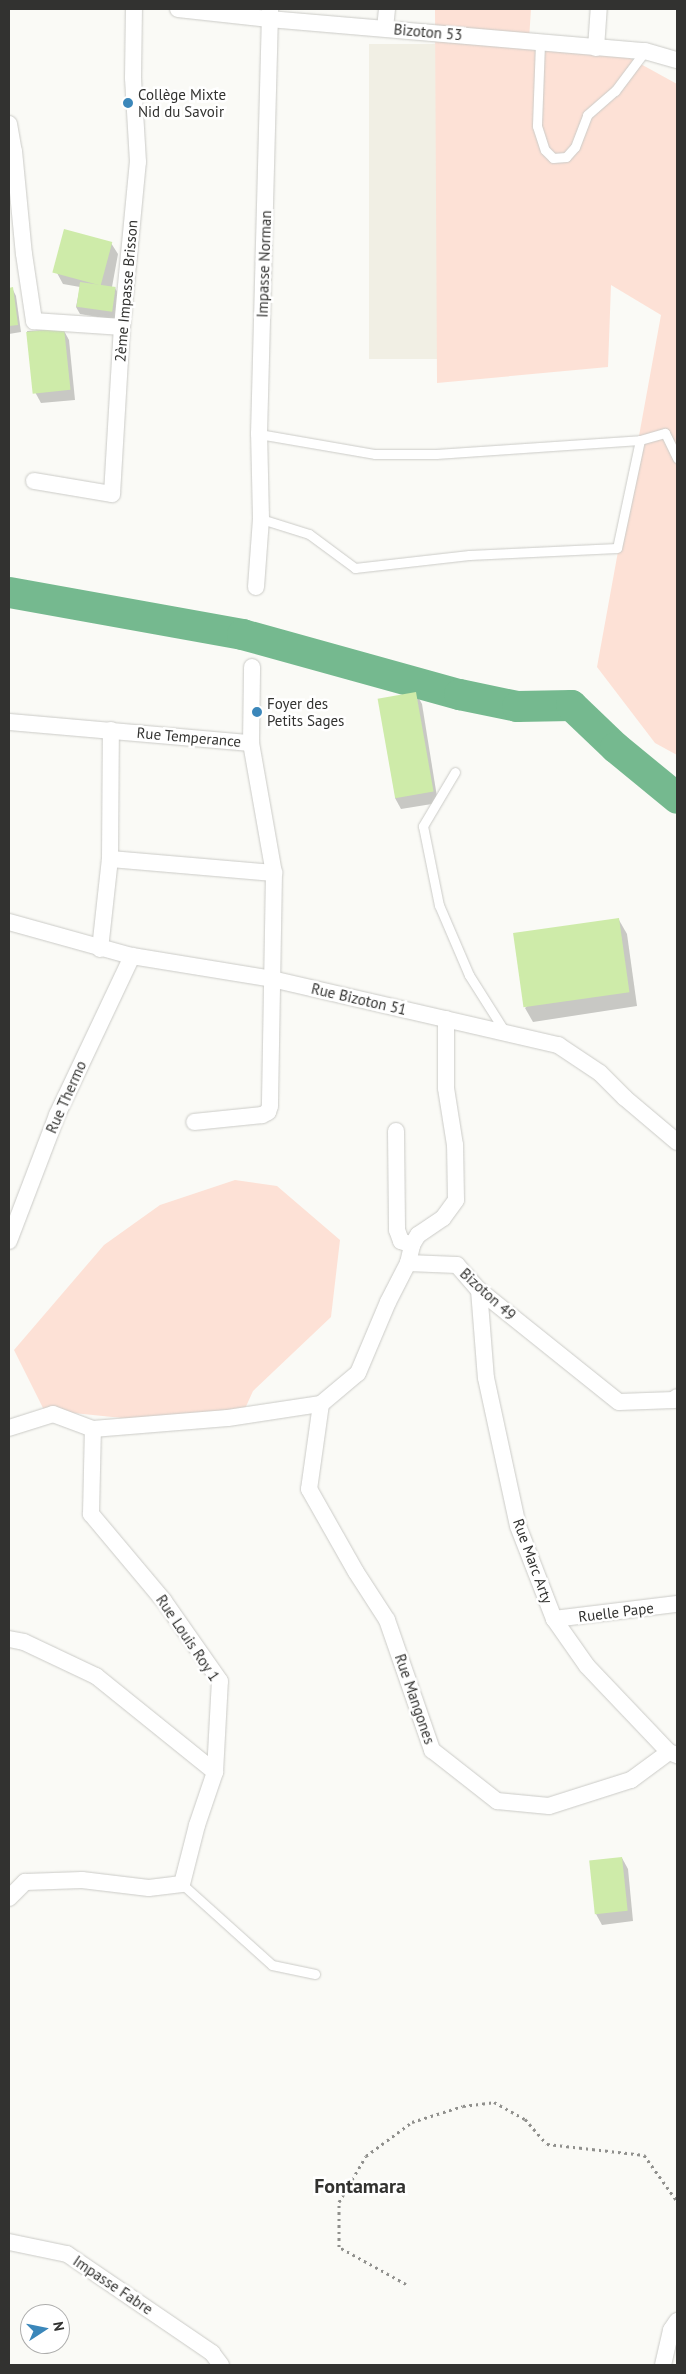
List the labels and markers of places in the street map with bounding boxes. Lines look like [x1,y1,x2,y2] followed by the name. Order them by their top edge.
[138,85,226,120] place label: Collège Mixte Nid du Savoir
[122,97,134,109] marker: Collège Mixte Nid du Savoir
[267,694,344,729] place label: Foyer des Petits Sages
[251,706,263,718] marker: Foyer des Petits Sages

